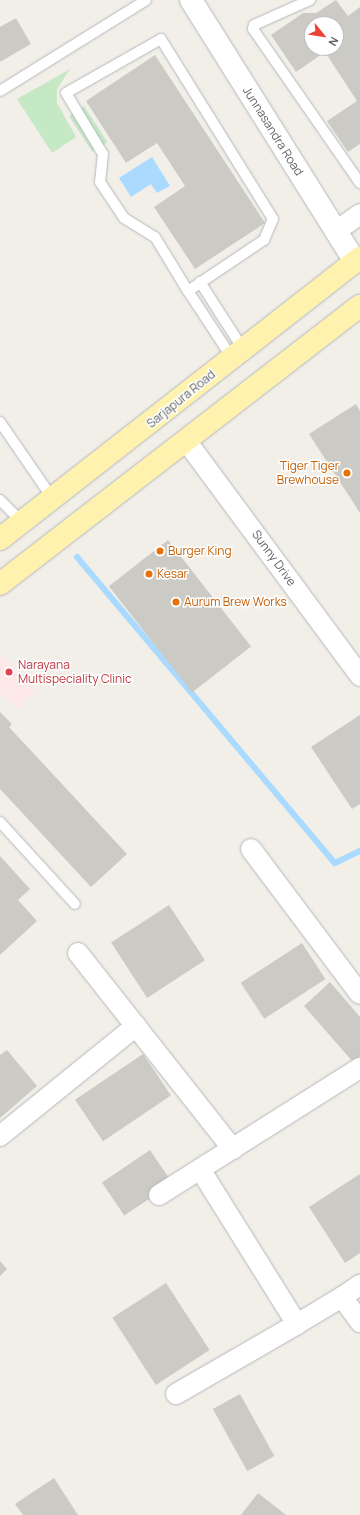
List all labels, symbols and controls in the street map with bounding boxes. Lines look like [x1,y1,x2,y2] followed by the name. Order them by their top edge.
[304,16,344,56] north arrow
[325,35,342,49] text: N
[240,84,306,178] street label: Junnasandra Road
[144,367,218,431] street label: Sarjapura Road
[277,459,339,487] place label: Tiger Tiger Brewhouse
[342,468,352,478] marker: Tiger Tiger Brewhouse
[249,527,299,589] street label: Sunny Drive
[168,544,232,558] place label: Burger King
[155,546,165,556] marker: Burger King
[157,567,188,581] place label: Kesar
[144,569,154,579] marker: Kesar
[184,595,287,609] place label: Aurum Brew Works
[171,597,181,607] marker: Aurum Brew Works
[18,658,132,686] place label: Narayana Multispeciality Clinic
[3,666,15,678] marker: Narayana Multispeciality Clinic

